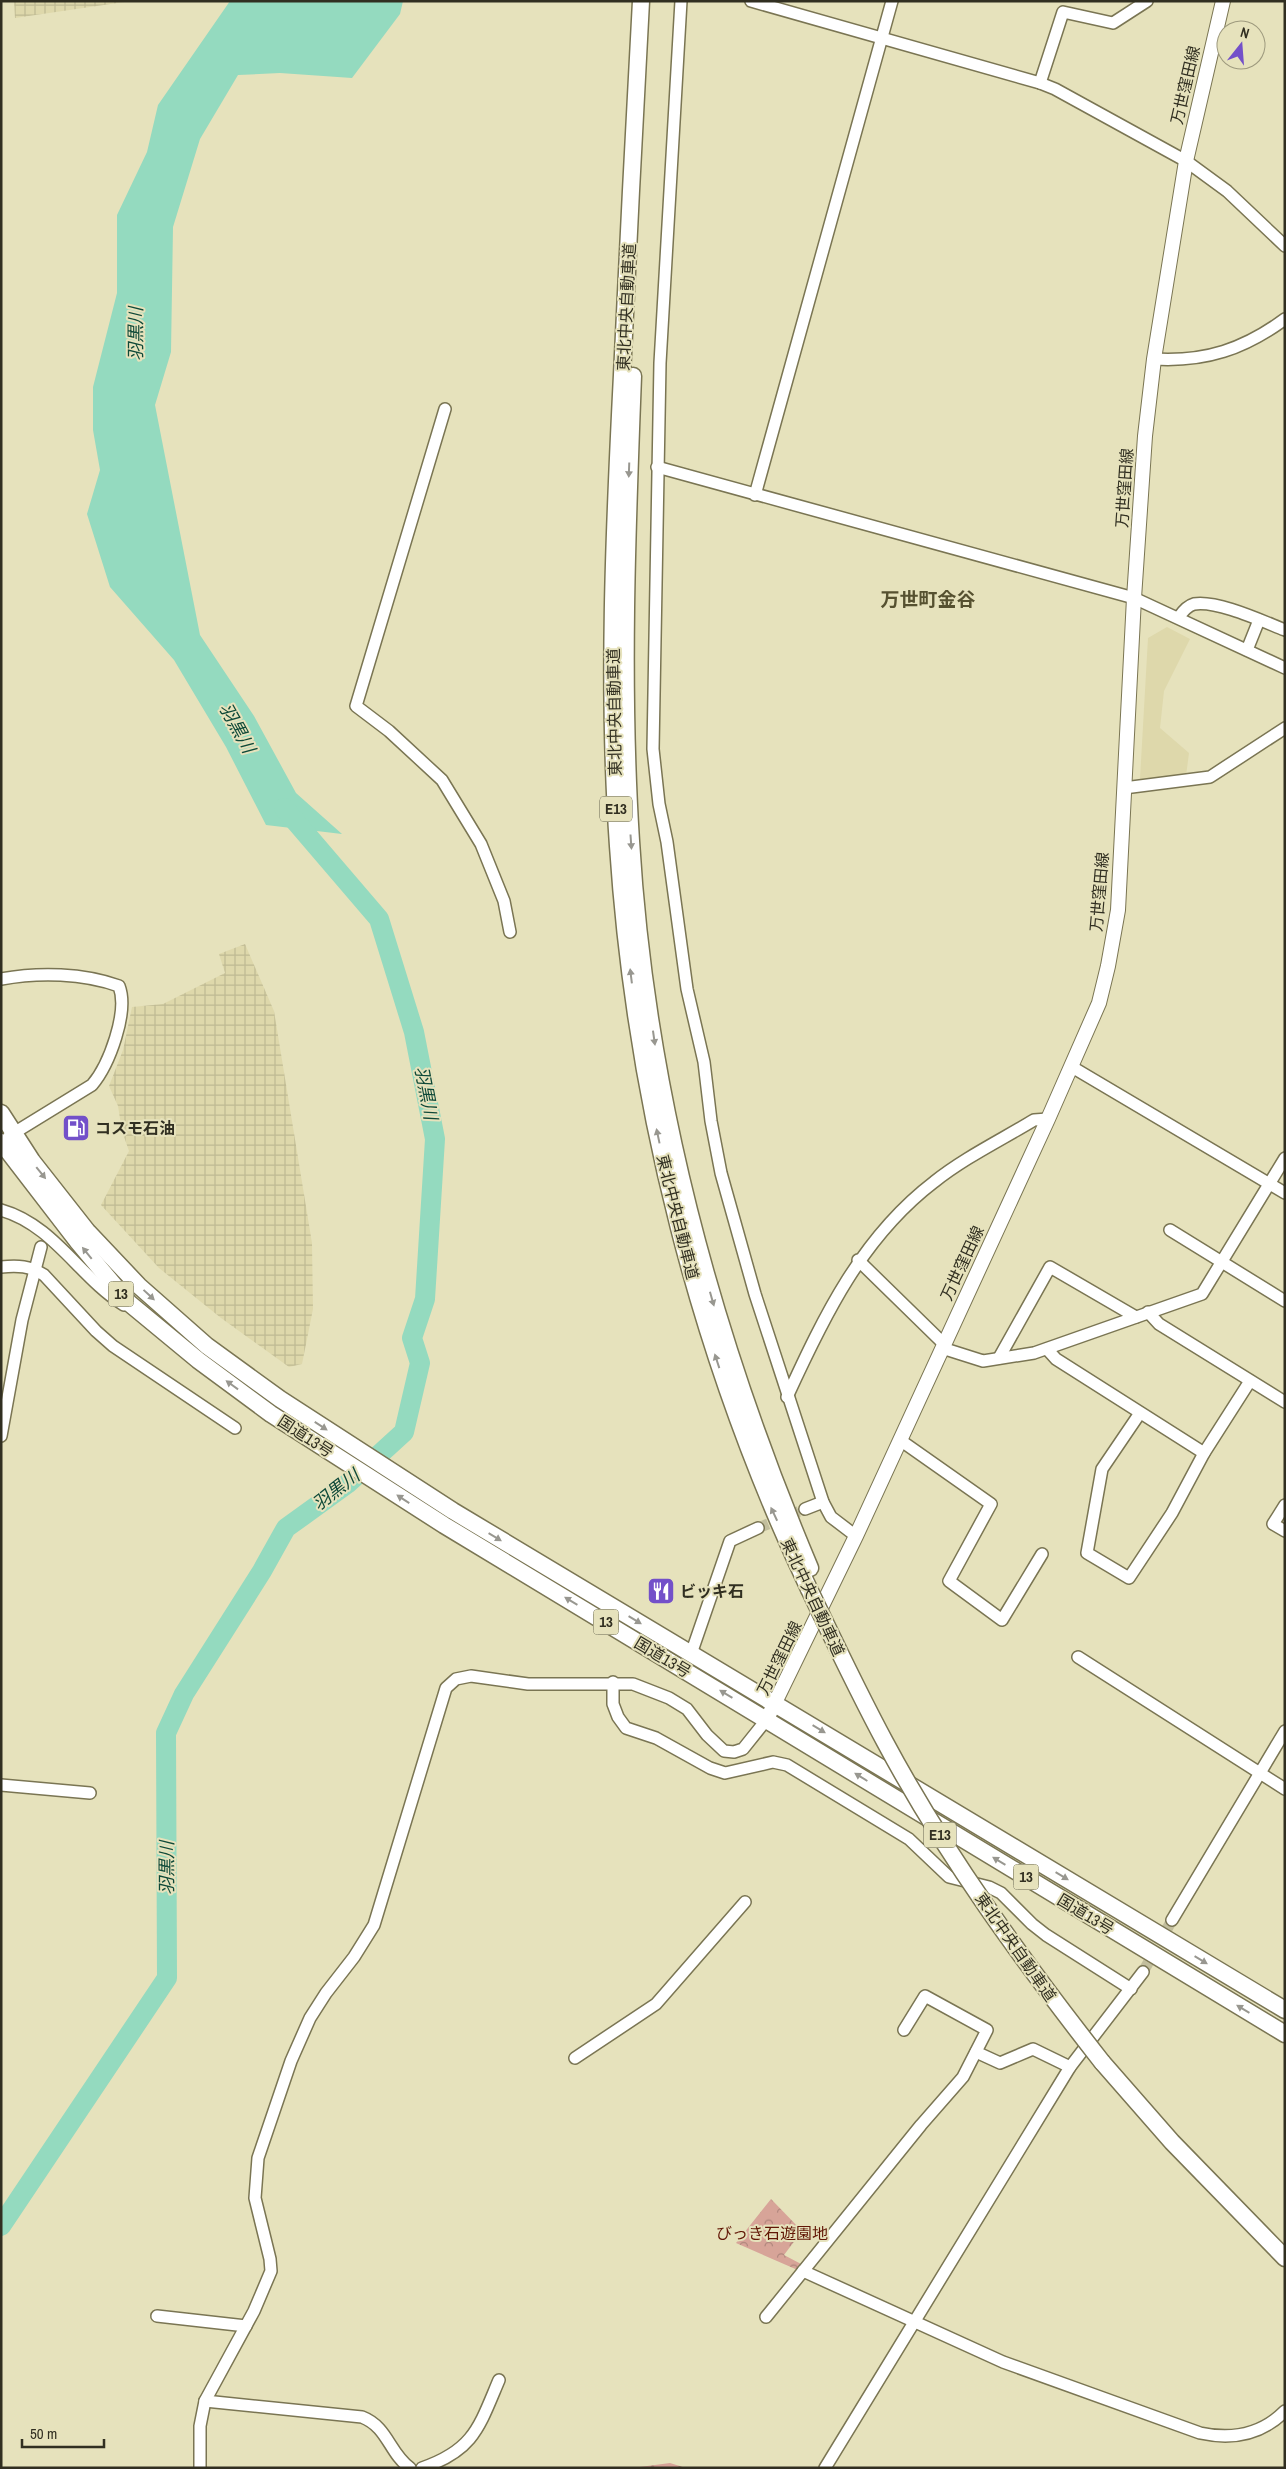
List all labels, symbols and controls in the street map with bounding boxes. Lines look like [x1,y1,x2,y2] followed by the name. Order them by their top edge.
[1216,20,1266,70] north arrow
[1238,23,1251,42] text: N
[1165,44,1205,126] street label: 万世窪田線
[612,243,640,371] street label: 東北中央自動車道
[123,305,148,361] water label: 羽黒川
[1110,447,1138,529] street label: 万世窪田線
[625,462,633,478] one-way arrow
[880,586,976,612] district label: 万世町金谷
[602,648,626,776] street label: 東北中央自動車道
[213,698,262,759] water label: 羽黒川
[600,796,632,822] road number: E13
[627,834,635,850] one-way arrow
[1085,851,1113,933] street label: 万世窪田線
[627,968,635,984] one-way arrow
[650,1030,658,1046] one-way arrow
[409,1064,444,1124] water label: 羽黒川
[61,1113,91,1143] fuel station icon: コスモ石油
[95,1117,175,1139] place label: コスモ石油
[654,1128,662,1144] one-way arrow
[652,1152,704,1282] street label: 東北中央自動車道
[36,1166,46,1180] one-way arrow
[935,1222,989,1304] street label: 万世窪田線
[81,1247,92,1260] one-way arrow
[108,1282,134,1306] road number: 13
[142,1289,154,1301] one-way arrow
[709,1291,717,1306] one-way arrow
[713,1354,721,1369] one-way arrow
[225,1380,239,1390] one-way arrow
[274,1410,338,1462] street label: 国道13号
[314,1421,328,1431] one-way arrow
[307,1462,366,1516] water label: 羽黒川
[397,1494,410,1503] one-way arrow
[769,1507,777,1521] one-way arrow
[489,1532,502,1541] one-way arrow
[776,1534,850,1660] street label: 東北中央自動車道
[646,1576,676,1606] restaurant icon: ビッキ石
[680,1580,744,1602] place label: ビッキ石
[565,1597,578,1606] one-way arrow
[594,1610,618,1634] road number: 13
[628,1616,641,1625] one-way arrow
[752,1617,806,1699] street label: 万世窪田線
[631,1631,695,1683] street label: 国道13号
[719,1690,732,1699] one-way arrow
[812,1724,825,1733] one-way arrow
[854,1772,867,1781] one-way arrow
[924,1822,956,1848] road number: E13
[154,1839,179,1895] water label: 羽黒川
[993,1857,1006,1866] one-way arrow
[1014,1864,1038,1890] road number: 13
[1056,1872,1069,1881] one-way arrow
[970,1888,1062,2006] street label: 東北中央自動車道
[1054,1888,1118,1940] street label: 国道13号
[1195,1956,1208,1965] one-way arrow
[1237,2005,1250,2014] one-way arrow
[716,2222,828,2244] park label: びっき石遊園地
[22,2416,105,2448] scale bar
[30,2423,57,2444] text: 50 m

